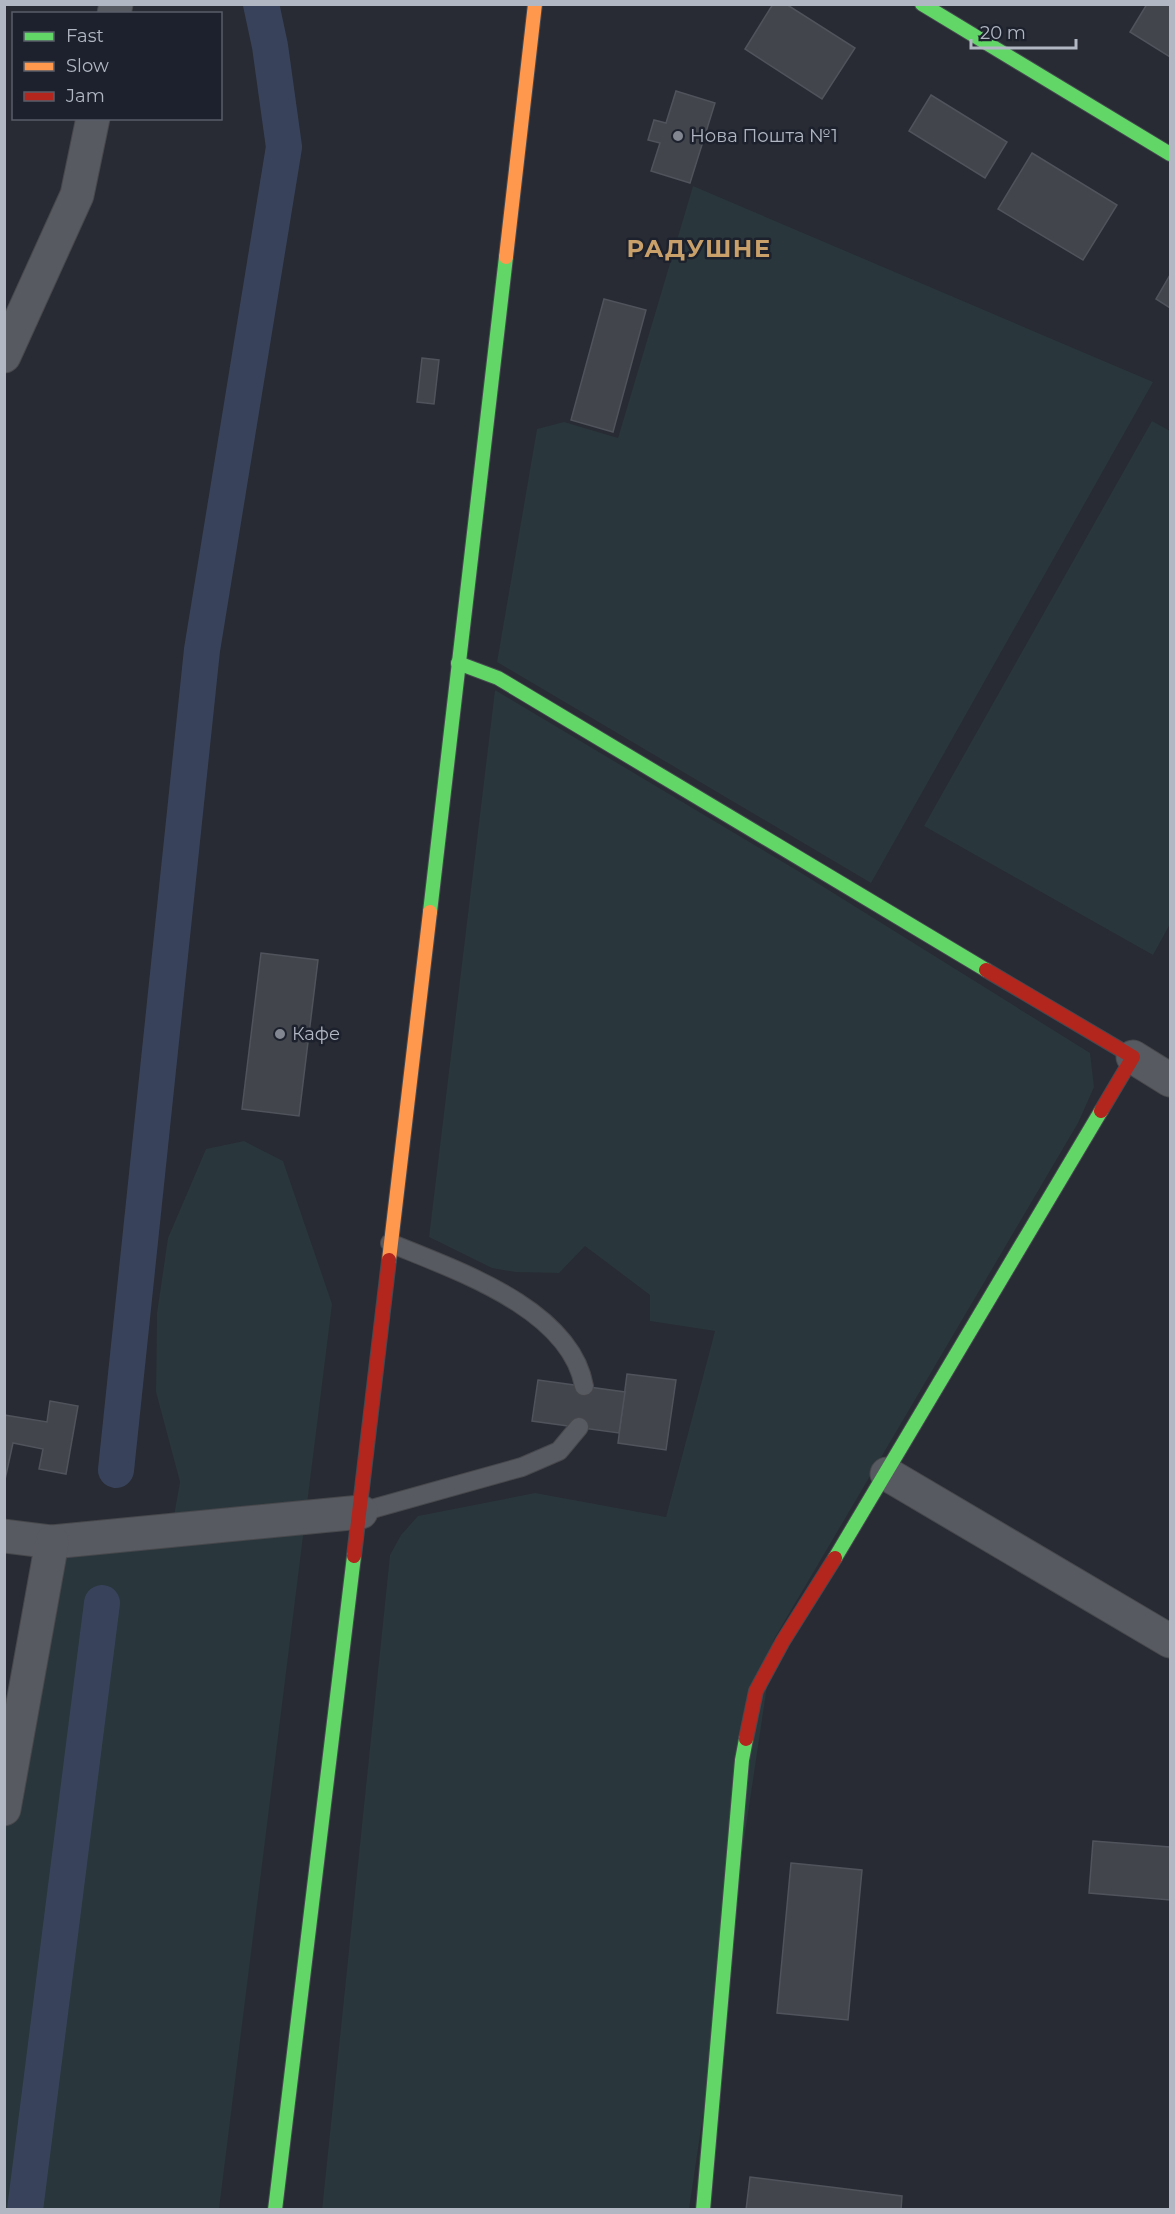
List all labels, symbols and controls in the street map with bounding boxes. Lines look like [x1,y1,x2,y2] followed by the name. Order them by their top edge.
[12,12,222,120] legend
[971,12,1076,50] scale bar
[980,22,1026,44] text: 20 m
[66,25,104,47] text: Fast
[66,55,109,77] text: Slow
[65,85,105,107] text: Jam
[690,125,838,147] place label: Нова Пошта №1
[671,129,685,143] marker: Нова Пошта №1
[626,234,772,263] district label: РАДУШНЕ
[292,1023,340,1045] place label: Кафе
[273,1027,287,1041] marker: Кафе

